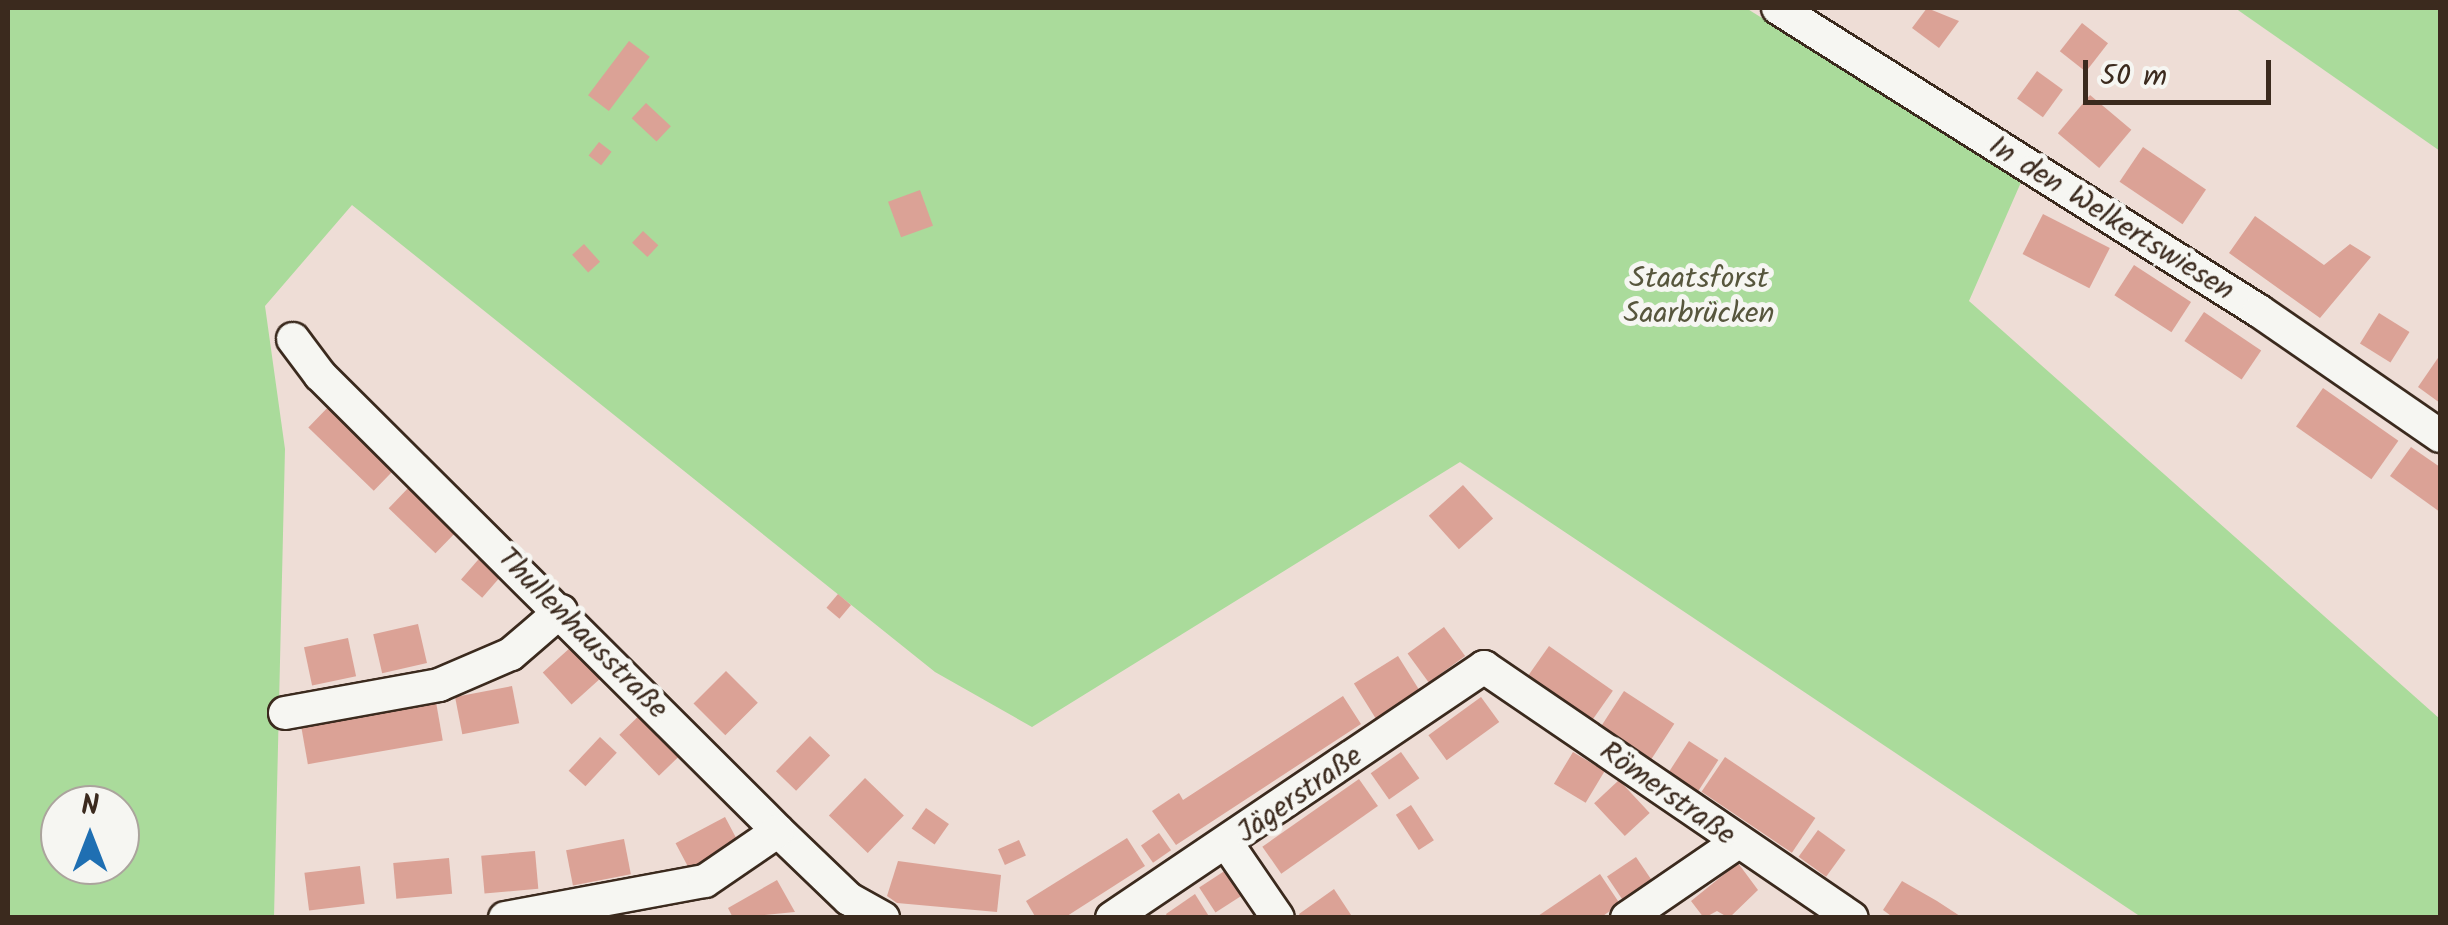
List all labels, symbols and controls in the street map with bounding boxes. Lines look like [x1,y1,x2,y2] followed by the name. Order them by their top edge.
[2088,40,2276,102] scale bar
[2100,53,2167,101] text: 50 m
[1981,129,2241,309] street label: In den Welkertswiesen
[1624,261,1774,332] park label: Staatsforst Saarbrücken
[489,541,675,727] street label: Thullenhausstraße
[1592,734,1742,854] street label: Römerstraße
[1230,739,1370,851] street label: Jägerstraße
[81,784,99,829] text: N
[40,785,140,885] north arrow

